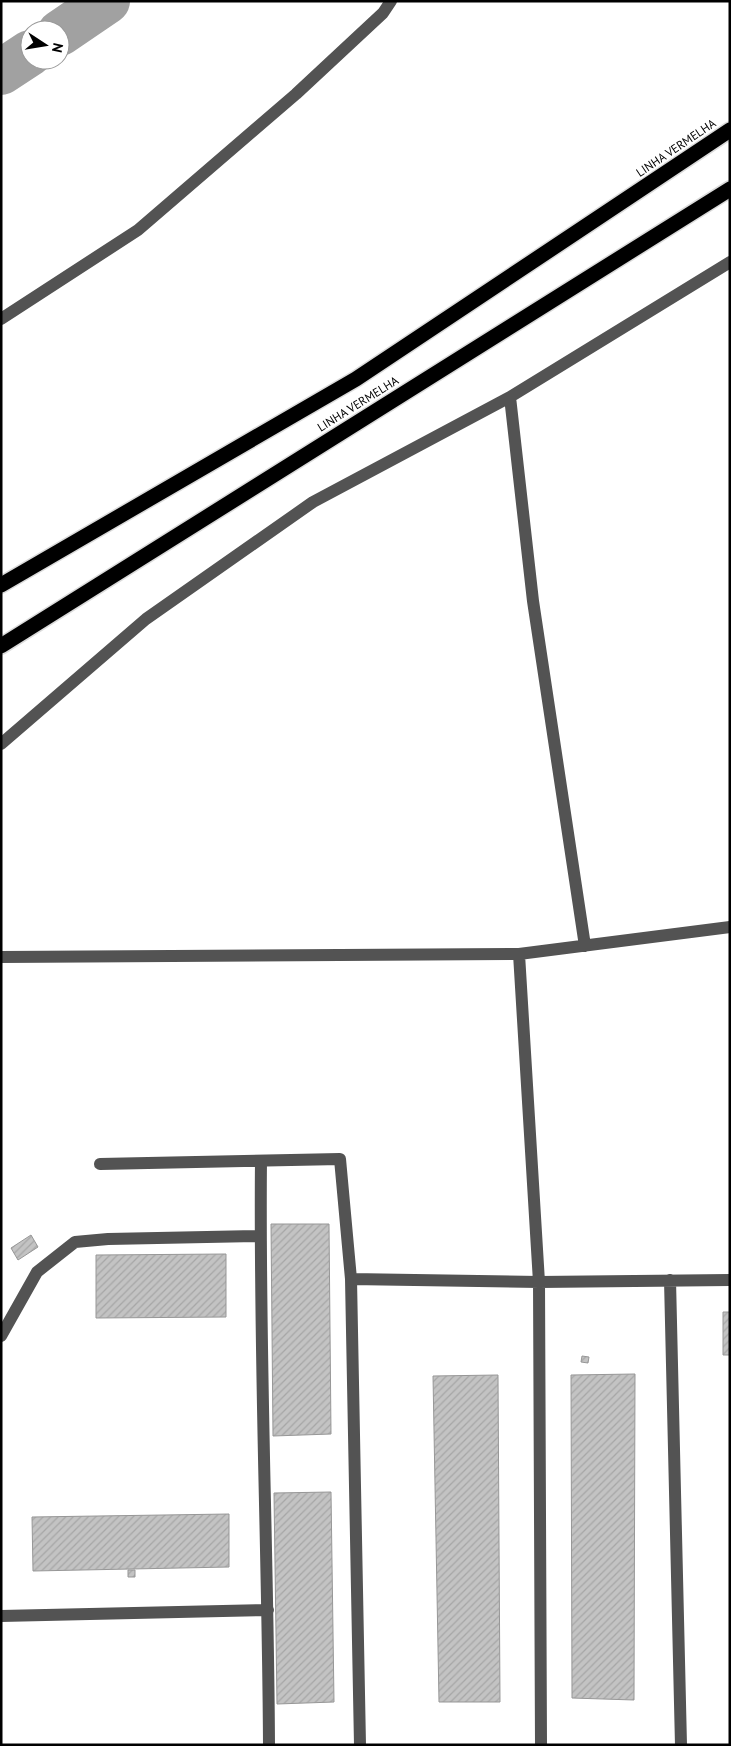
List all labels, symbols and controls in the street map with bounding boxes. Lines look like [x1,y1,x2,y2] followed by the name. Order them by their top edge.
[20,20,70,70] north arrow
[48,41,67,54] text: N
[633,115,718,180] street label: LINHA VERMELHA
[314,373,401,435] street label: LINHA VERMELHA

